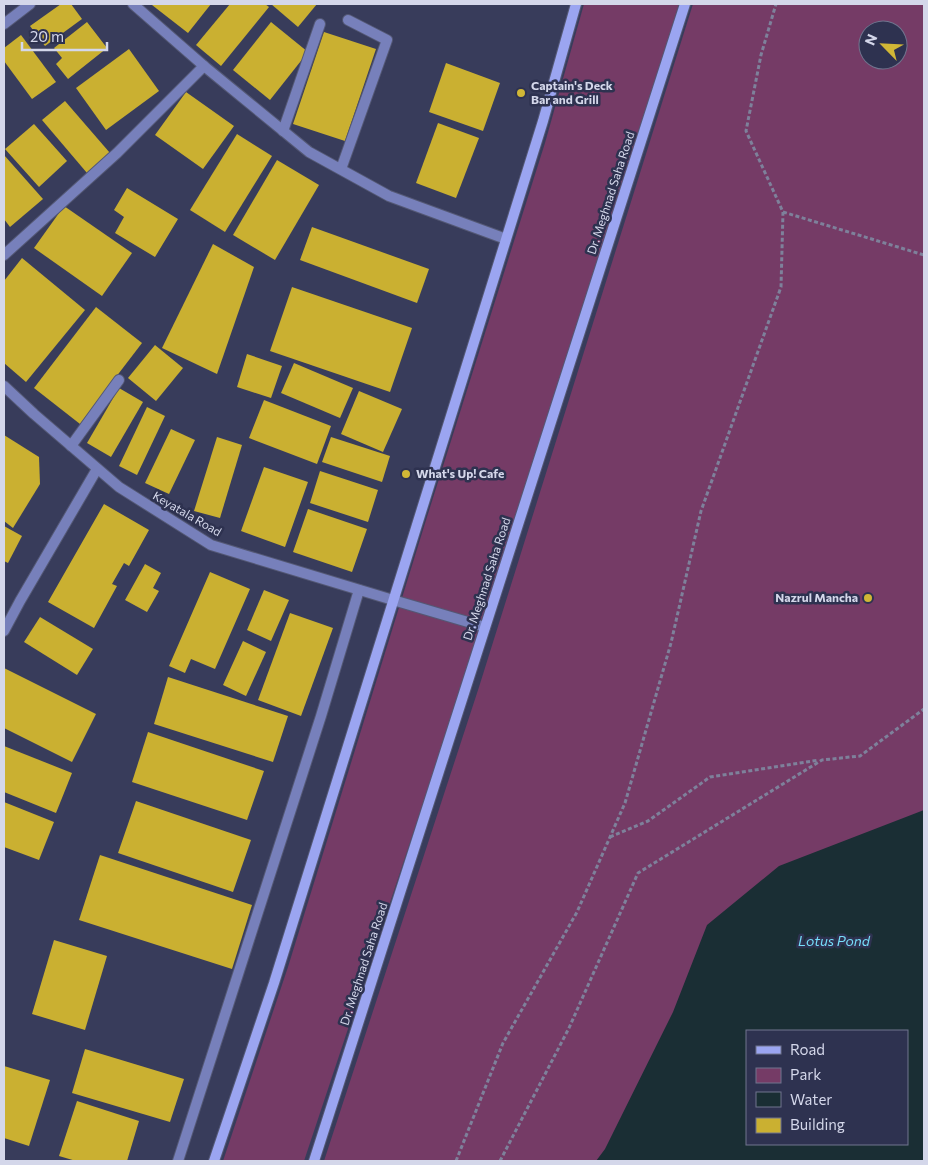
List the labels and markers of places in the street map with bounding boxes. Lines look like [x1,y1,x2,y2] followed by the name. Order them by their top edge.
[531,78,613,106] place label: Captain's Deck Bar and Grill
[515,87,527,99] marker: Captain's Deck Bar and Grill
[416,466,504,480] place label: What's Up! Cafe
[400,468,412,480] marker: What's Up! Cafe
[775,590,858,604] place label: Nazrul Mancha
[862,592,874,604] marker: Nazrul Mancha

